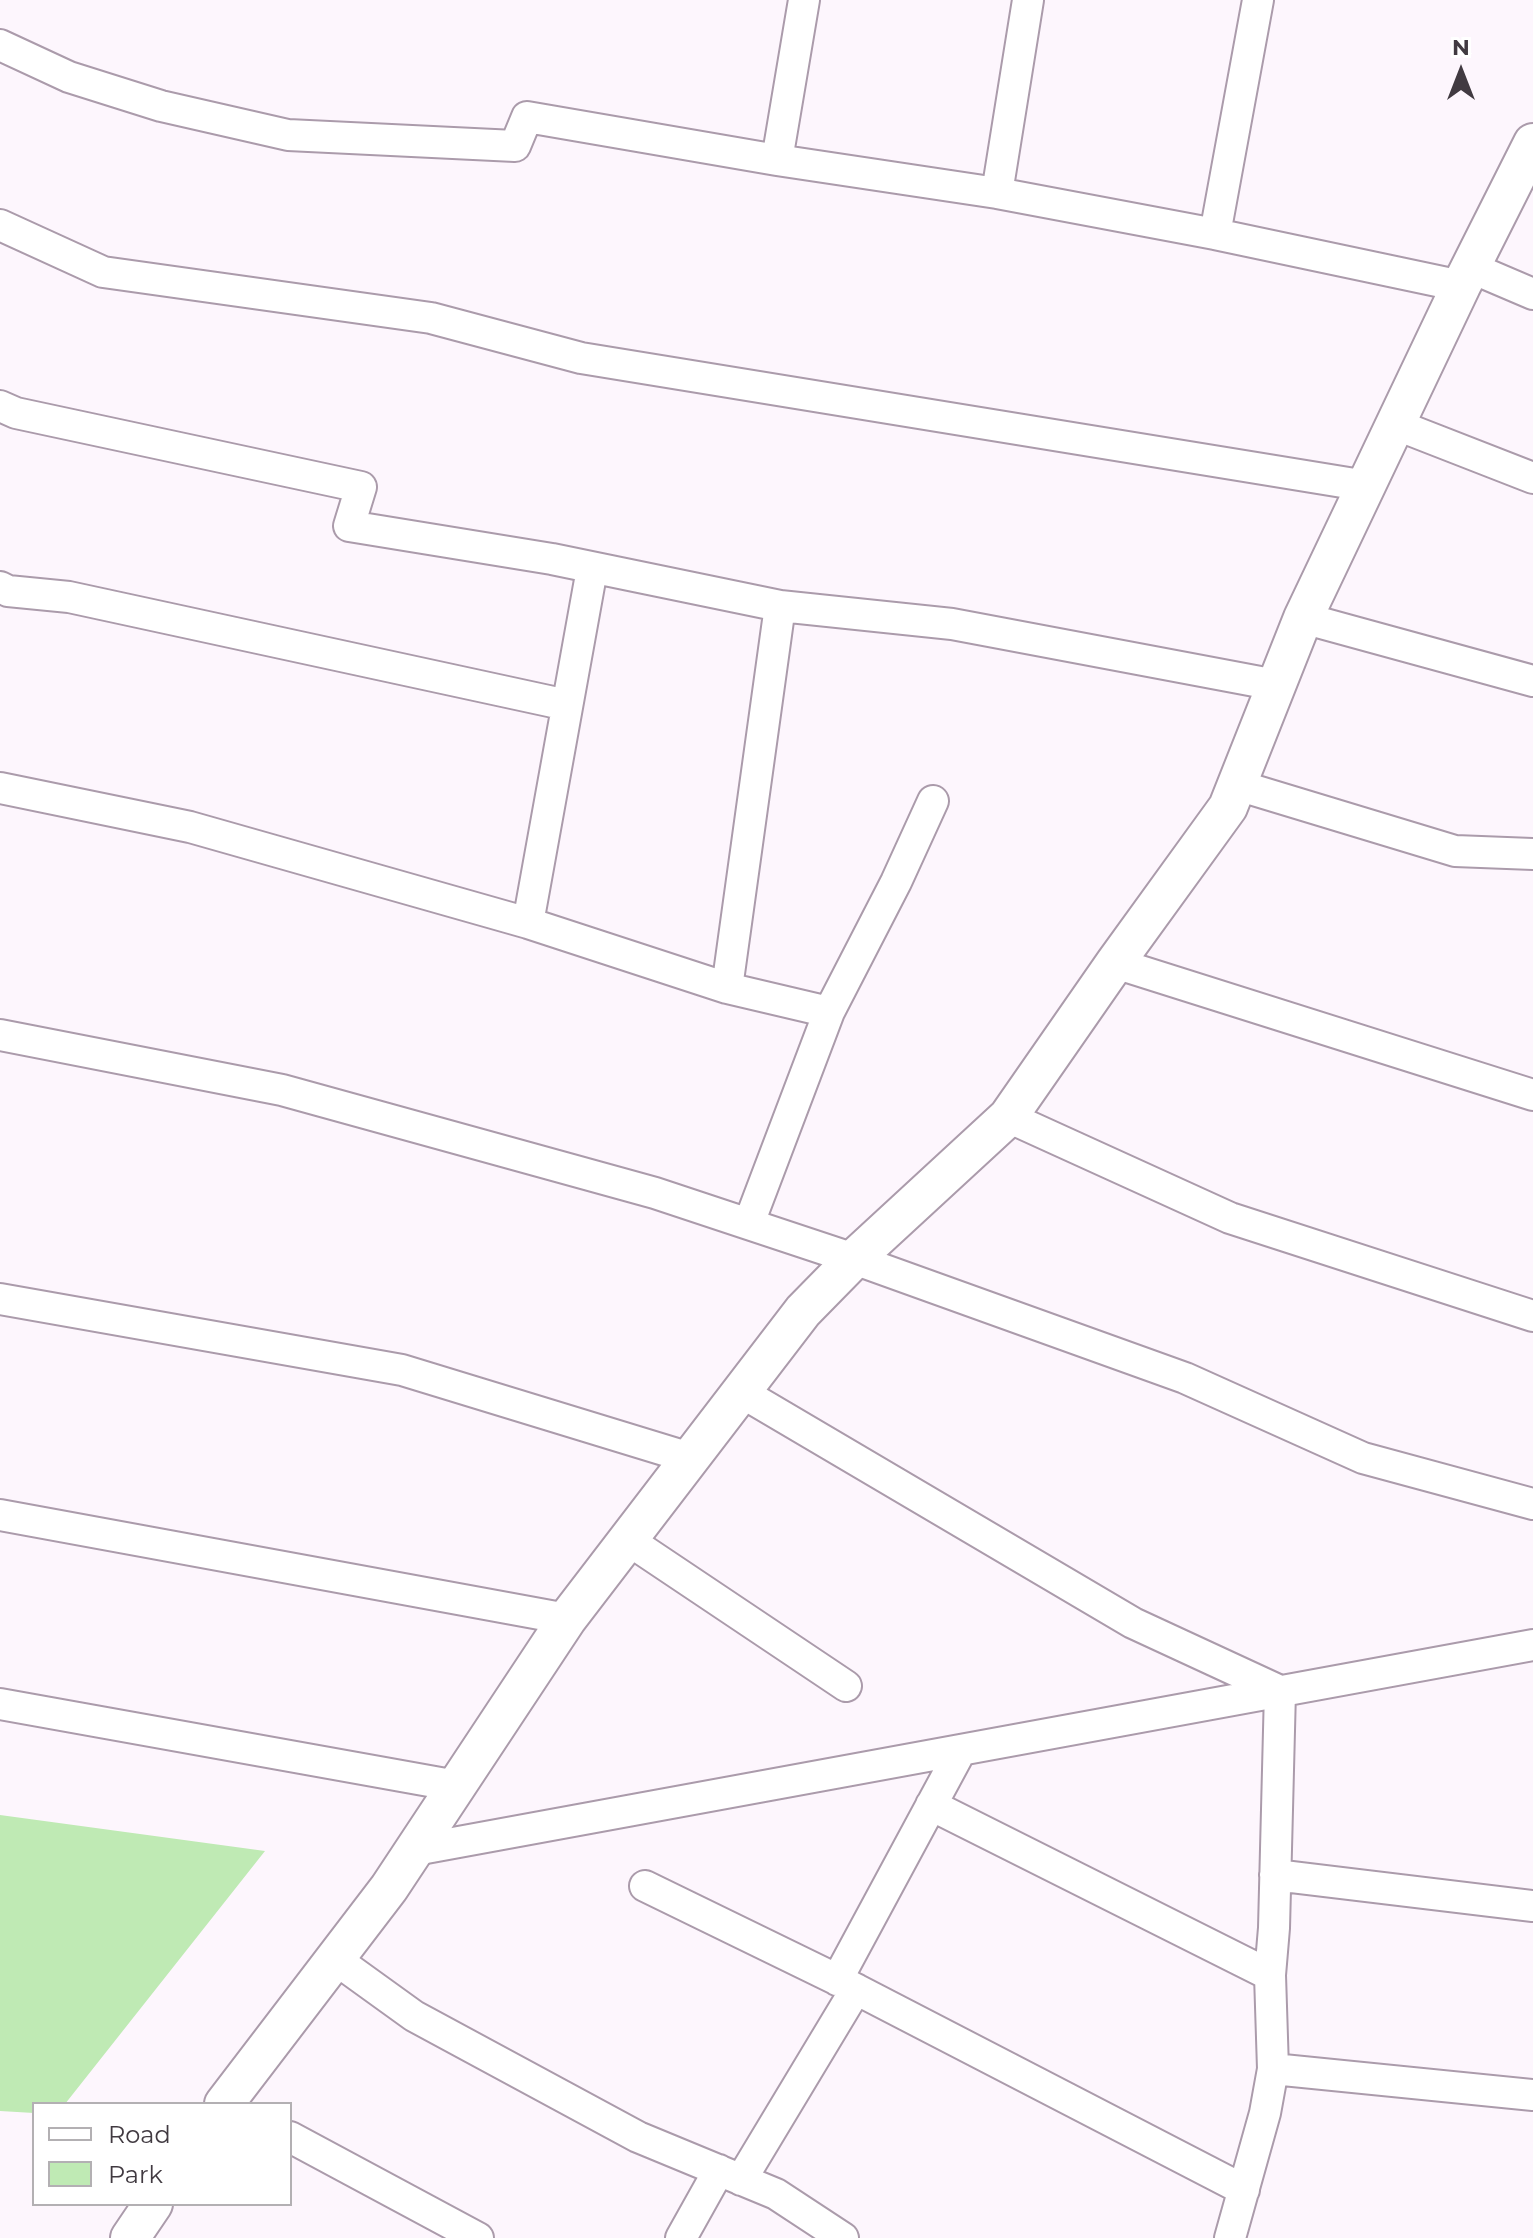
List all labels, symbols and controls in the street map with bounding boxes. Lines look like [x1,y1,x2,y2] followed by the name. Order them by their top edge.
[1421,32,1501,112] north arrow
[1452,34,1470,61] text: N
[32,2102,292,2206] legend
[108,2120,171,2149] text: Road
[108,2160,163,2189] text: Park

